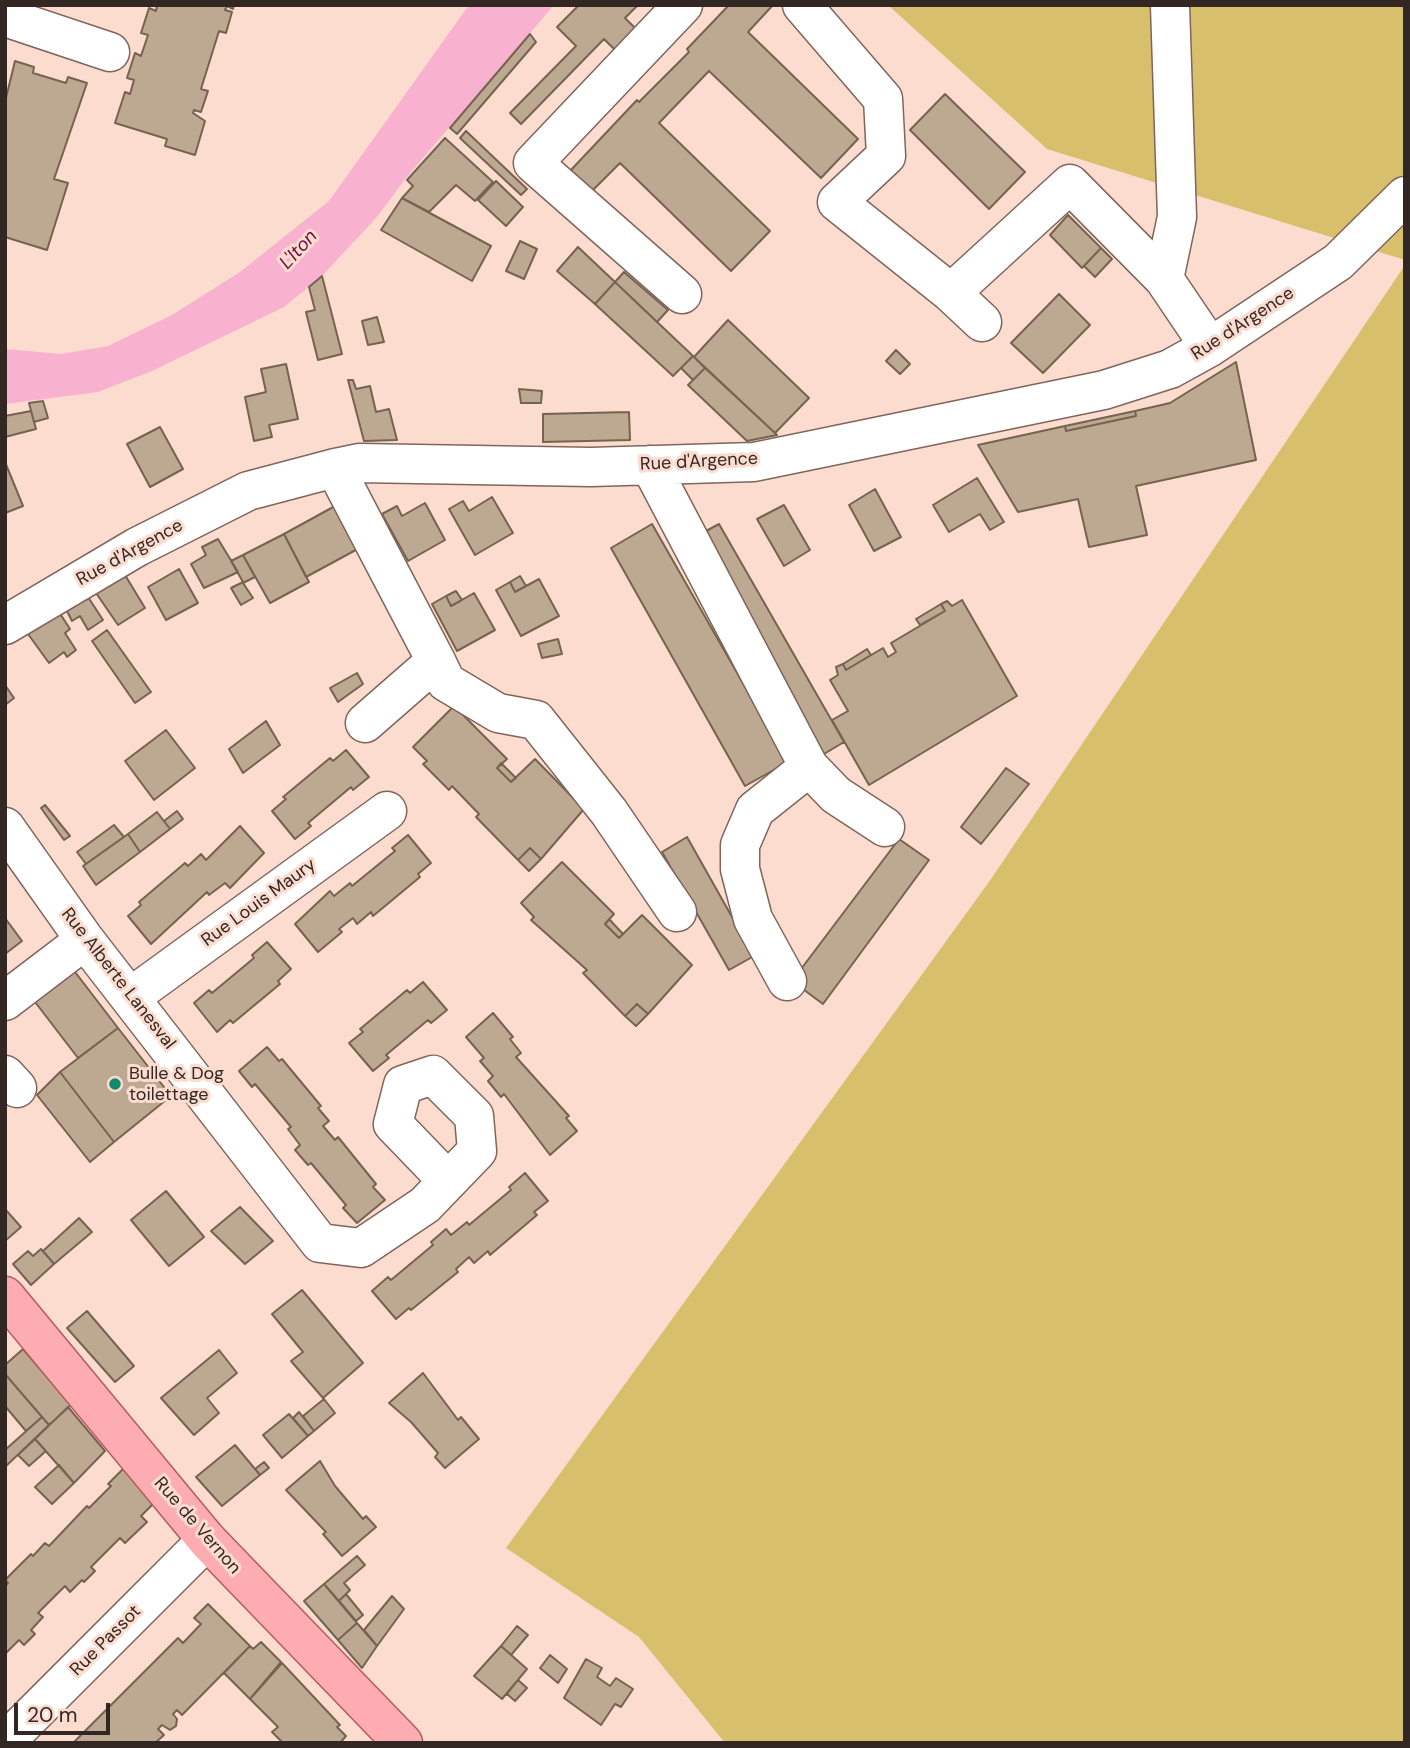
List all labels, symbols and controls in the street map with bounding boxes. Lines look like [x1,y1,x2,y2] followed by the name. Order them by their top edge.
[275,226,323,274] water label: L'Iton
[1188,283,1298,365] street label: Rue d'Argence
[639,448,759,476] street label: Rue d'Argence
[73,515,187,591] street label: Rue d'Argence
[198,854,320,952] street label: Rue Louis Maury
[56,904,180,1054] street label: Rue Alberte Lanesval
[129,1063,224,1106] place label: Bulle & Dog toilettage
[107,1076,123,1092] marker: Bulle & Dog toilettage
[149,1473,245,1579] street label: Rue de Vernon
[66,1601,146,1681] street label: Rue Passot
[18,1688,114,1732] scale bar
[27,1701,78,1729] text: 20 m

